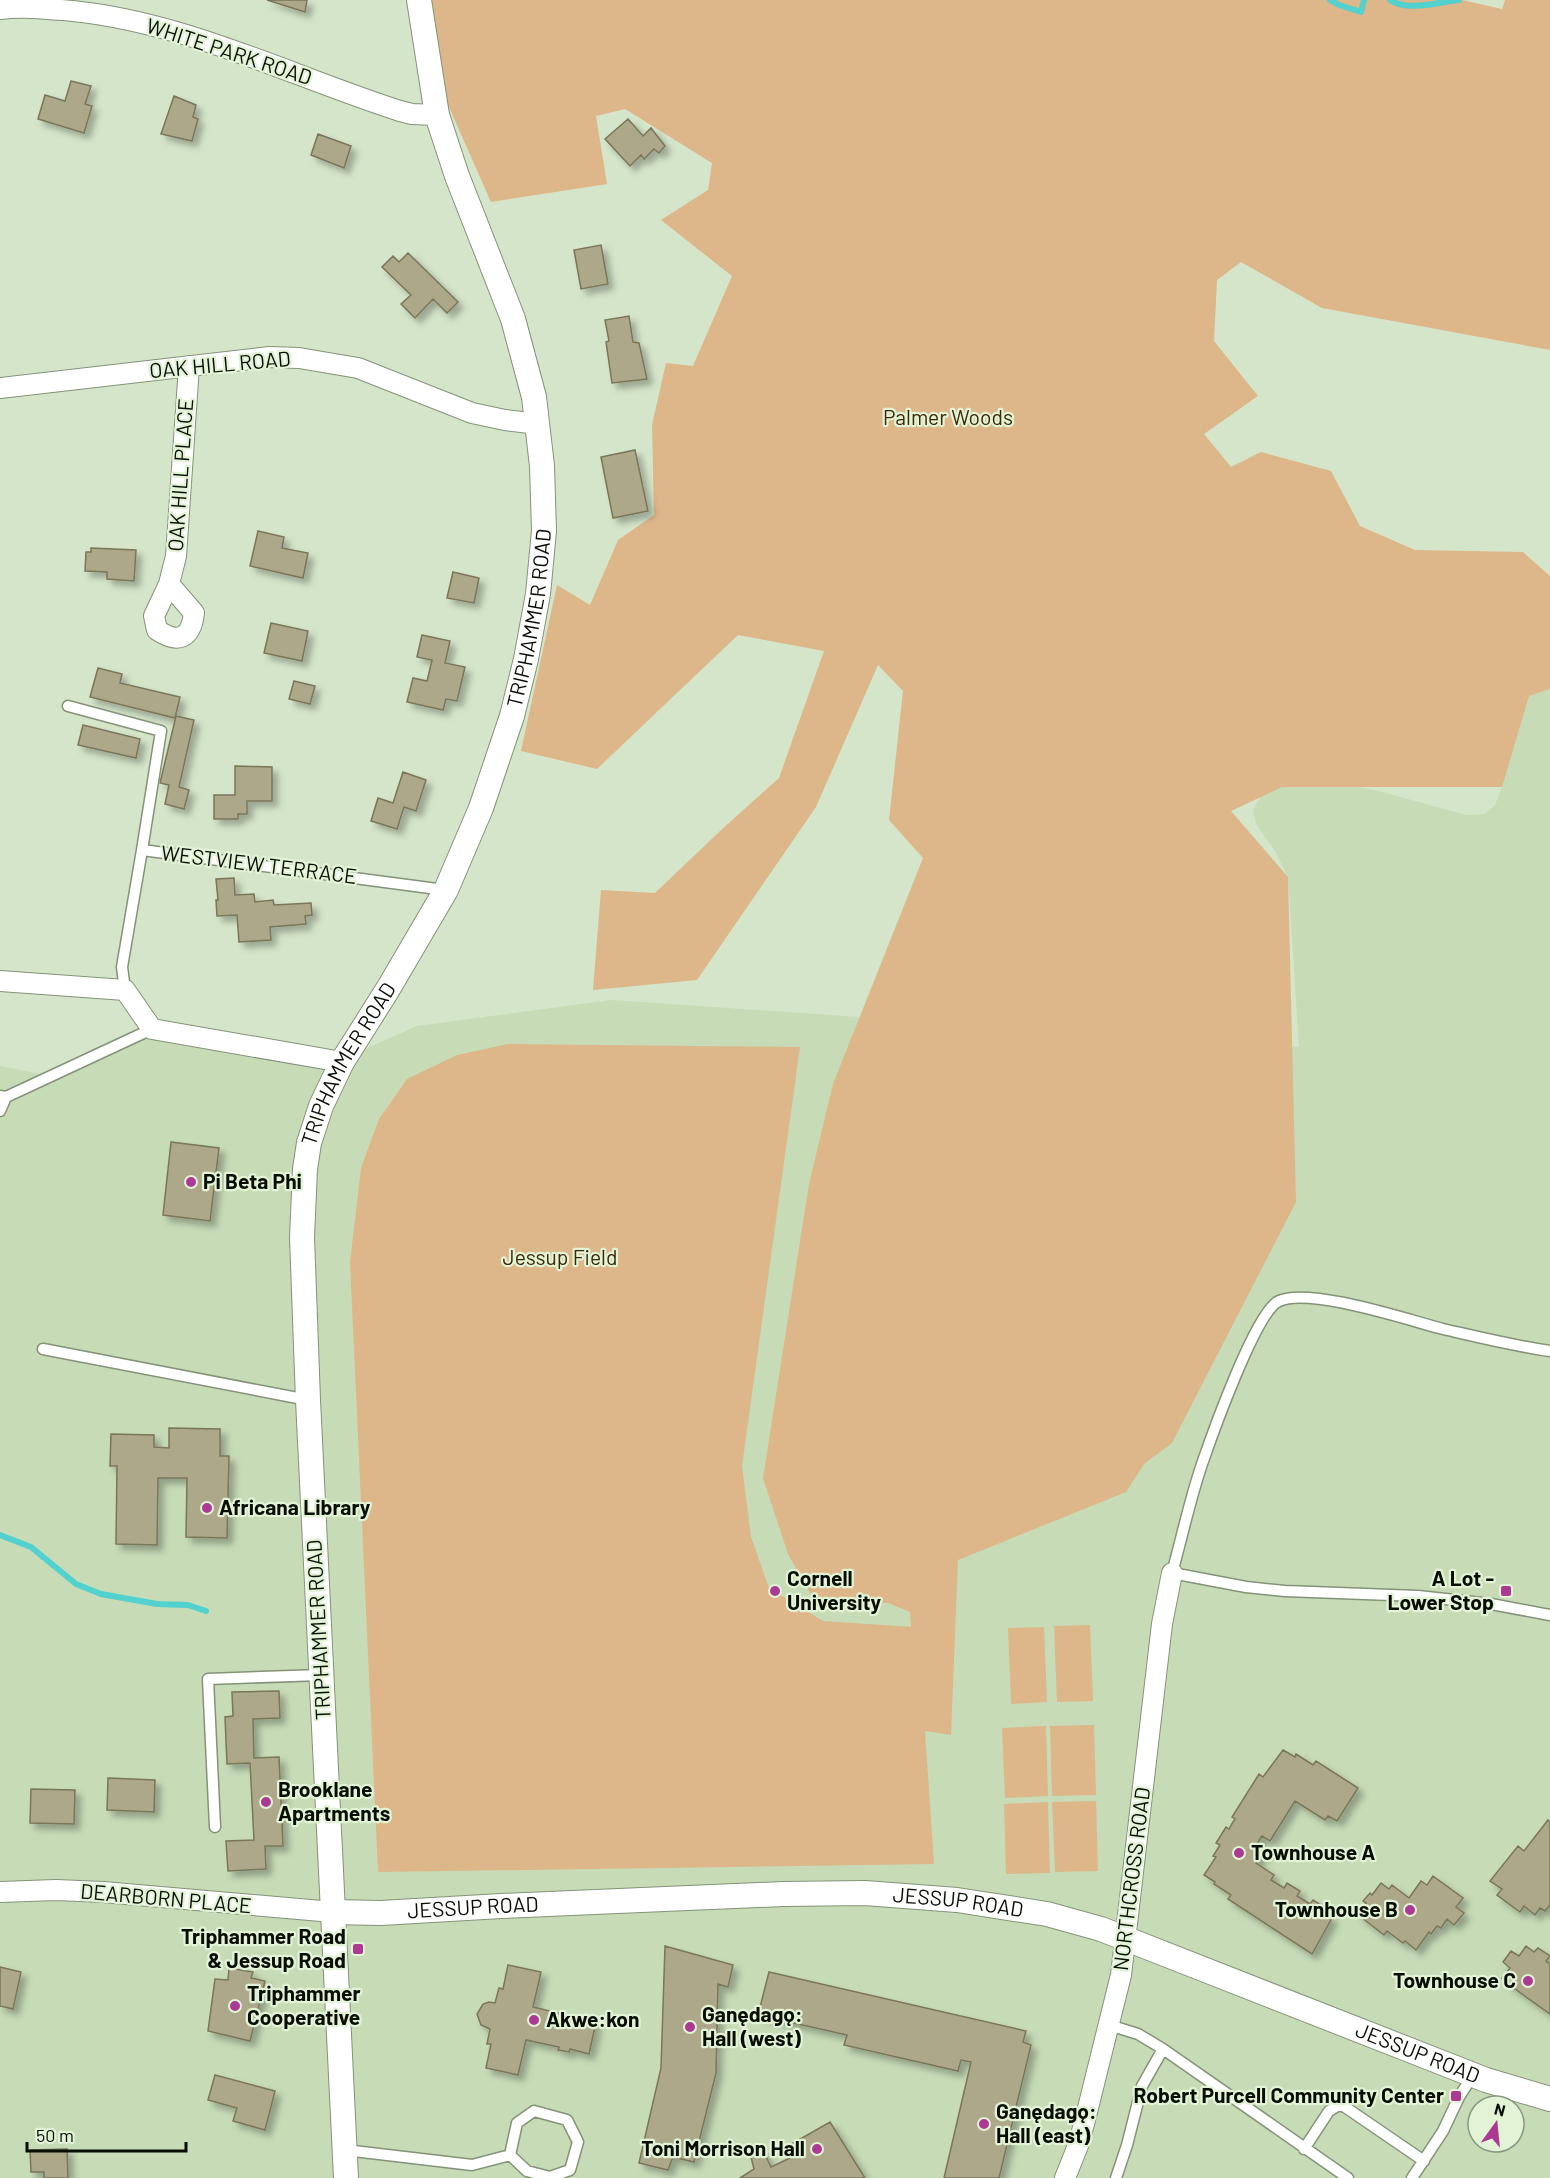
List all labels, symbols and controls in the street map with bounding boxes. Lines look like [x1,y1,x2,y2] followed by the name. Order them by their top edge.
[143,12,315,89] street label: WHITE PARK ROAD
[148,345,292,382] street label: OAK HILL ROAD
[162,398,197,552] street label: OAK HILL PLACE
[883,404,1013,429] park label: Palmer Woods
[501,528,555,710] street label: TRIPHAMMER ROAD
[160,839,359,888] street label: WESTVIEW TERRACE
[295,977,400,1148] street label: TRIPHAMMER ROAD
[203,1168,302,1193] place label: Pi Beta Phi
[184,1175,198,1189] marker: Pi Beta Phi
[503,1244,617,1269] park label: Jessup Field
[219,1494,371,1519] place label: Africana Library
[200,1501,214,1515] marker: Africana Library
[300,1539,335,1721] street label: TRIPHAMMER ROAD
[787,1565,881,1614] place label: Cornell University
[1387,1565,1494,1614] place label: A Lot - Lower Stop
[768,1584,782,1598] marker: Cornell University
[1499,1584,1513,1598] marker: A Lot - Lower Stop
[278,1776,390,1825] place label: Brooklane Apartments
[1107,1786,1154,1972] street label: NORTHCROSS ROAD
[259,1795,273,1809] marker: Brooklane Apartments
[1251,1839,1375,1864] place label: Townhouse A
[1232,1846,1246,1860] marker: Townhouse A
[79,1878,253,1917] street label: DEARBORN PLACE
[892,1881,1025,1921] street label: JESSUP ROAD
[406,1890,539,1922] street label: JESSUP ROAD
[1275,1896,1398,1921] place label: Townhouse B
[1403,1903,1417,1917] marker: Townhouse B
[181,1923,346,1972] place label: Triphammer Road & Jessup Road
[351,1942,365,1956] marker: Triphammer Road & Jessup Road
[1393,1967,1516,1992] place label: Townhouse C
[1521,1974,1535,1988] marker: Townhouse C
[247,1980,360,2029] place label: Triphammer Cooperative
[228,1999,242,2013] marker: Triphammer Cooperative
[702,2001,803,2050] place label: Ganędagǫ: Hall (west)
[546,2006,640,2031] place label: Akwe:kon
[527,2013,541,2027] marker: Akwe:kon
[1353,2016,1484,2087] street label: JESSUP ROAD
[683,2020,697,2034] marker: Ganędagǫ: Hall (west)
[1133,2082,1444,2107] place label: Robert Purcell Community Center
[1449,2089,1463,2103] marker: Robert Purcell Community Center
[1466,2094,1526,2154] north arrow
[996,2098,1097,2147] place label: Ganędagǫ: Hall (east)
[1492,2098,1508,2120] text: N
[27,2115,186,2153] scale bar
[977,2117,991,2131] marker: Ganędagǫ: Hall (east)
[36,2124,74,2146] text: 50 m
[641,2135,805,2160] place label: Toni Morrison Hall
[810,2142,824,2156] marker: Toni Morrison Hall

